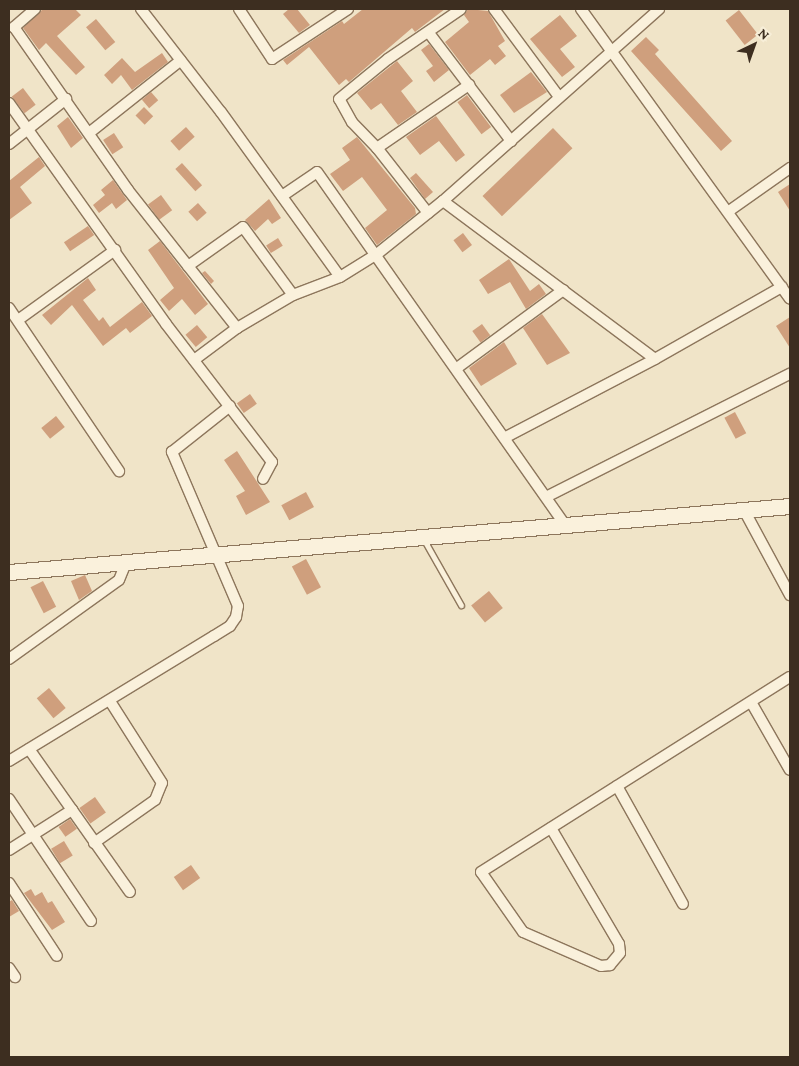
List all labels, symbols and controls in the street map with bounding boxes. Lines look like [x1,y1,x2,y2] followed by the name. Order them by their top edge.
[729,20,779,70] north arrow
[755,25,773,43] text: N

